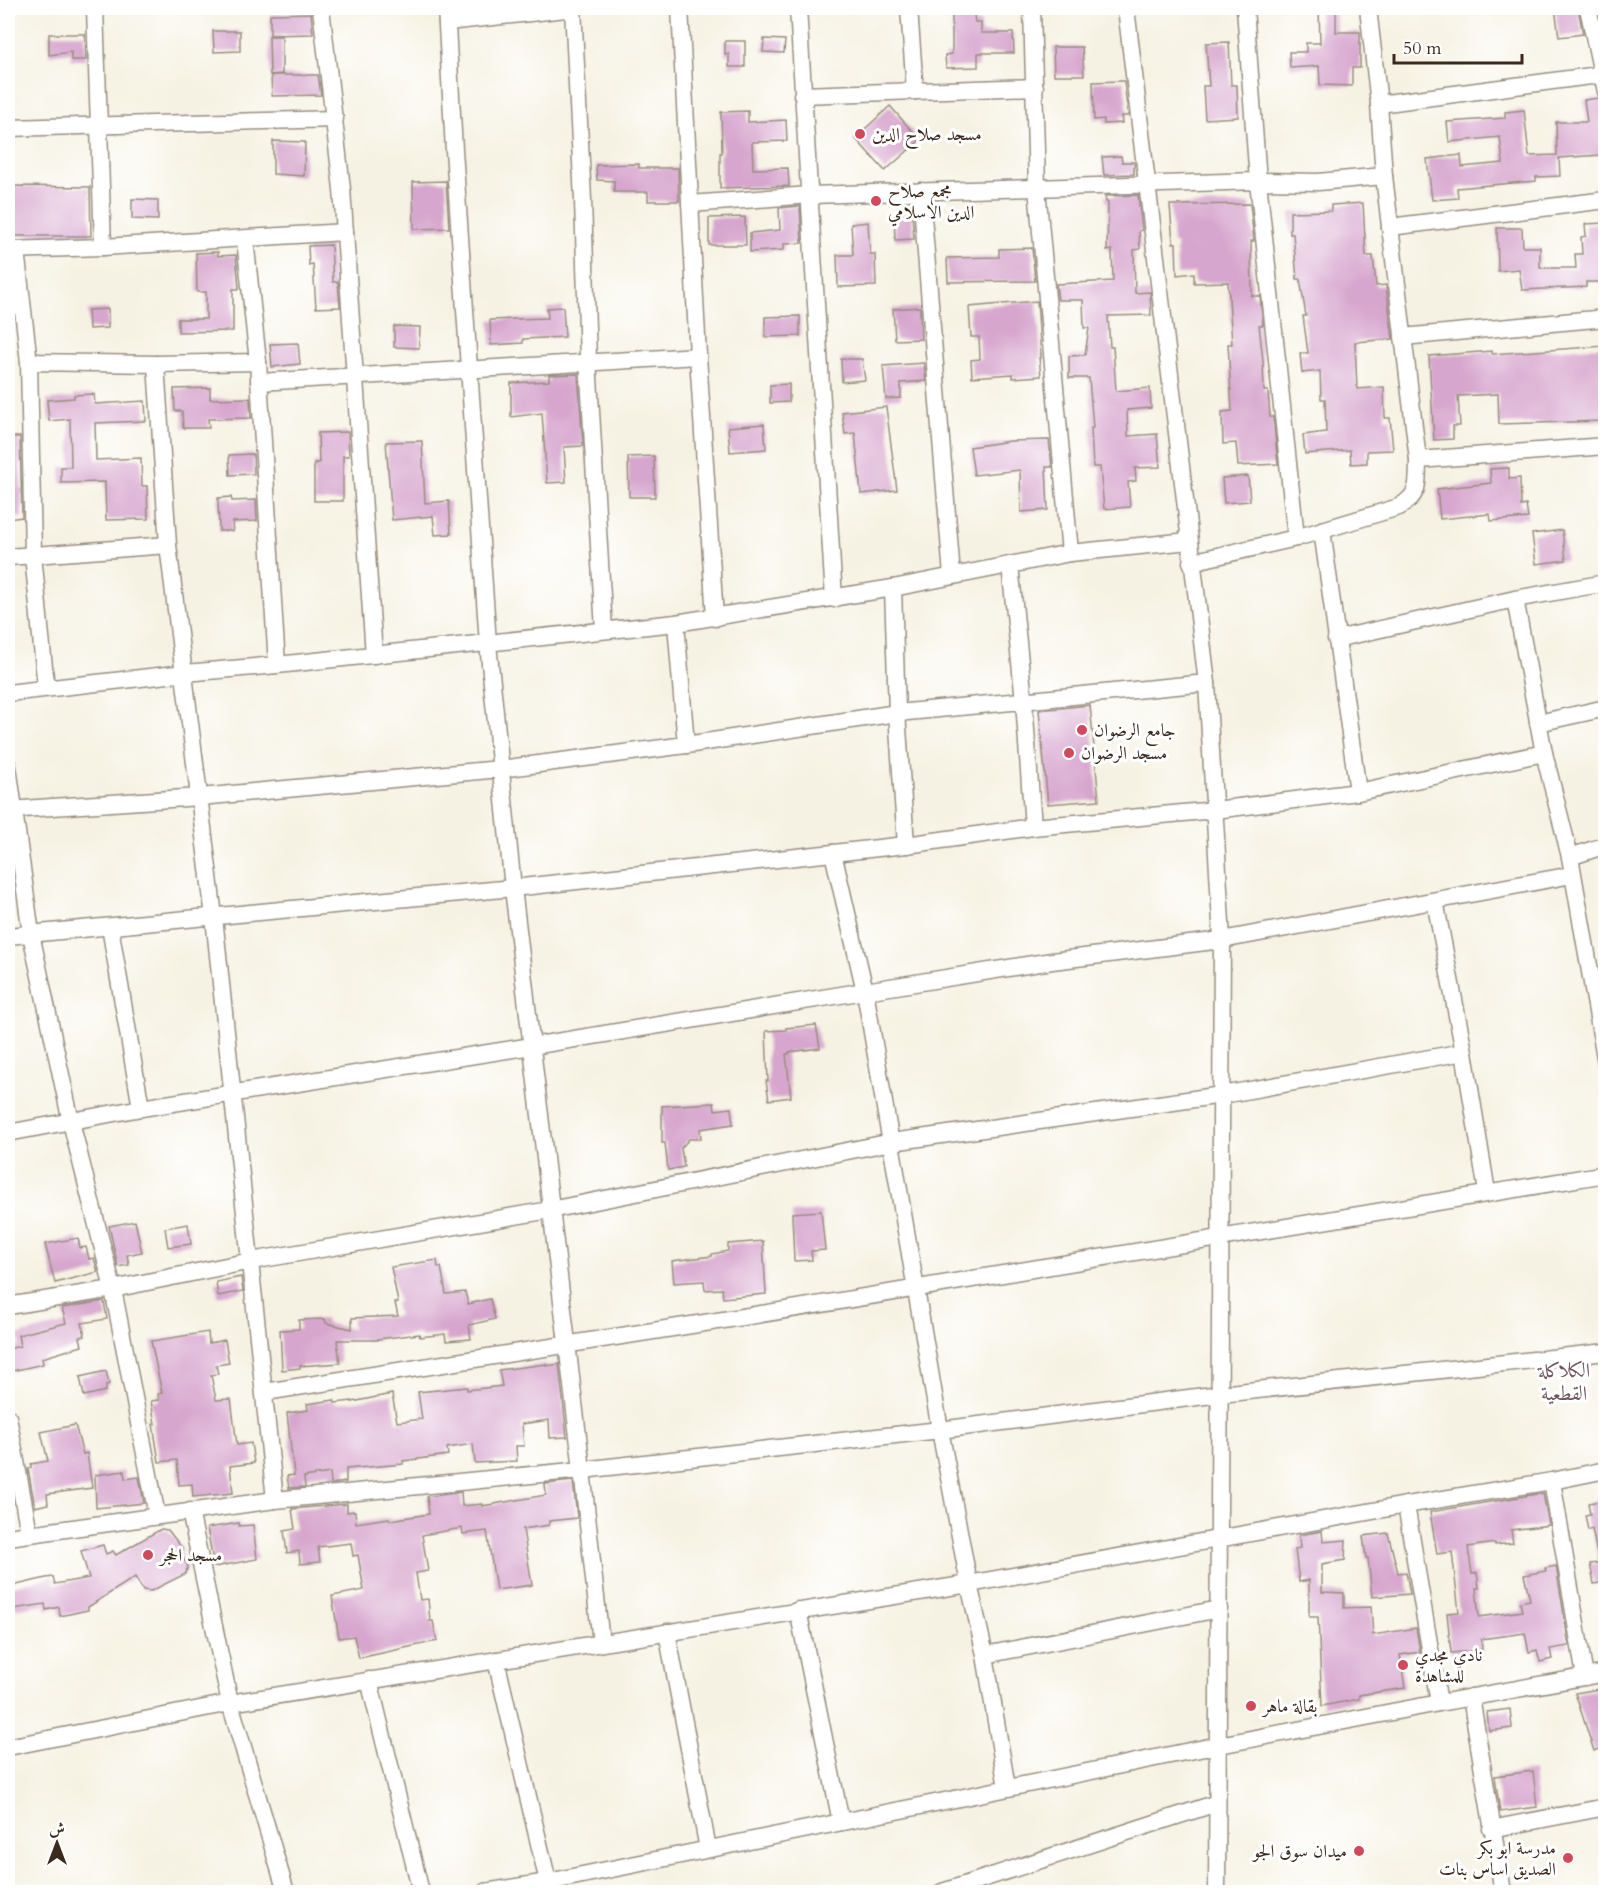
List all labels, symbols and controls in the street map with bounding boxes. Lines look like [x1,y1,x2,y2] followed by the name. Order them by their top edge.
[1394,27,1522,65] scale bar
[1403,36,1442,61] text: 50 m
[872,122,982,150] place label: مسجد صلاح الدين
[853,127,867,141] marker: مسجد صلاح الدين
[888,179,975,227] place label: مجمع صلاح الدين الاسلامي
[869,194,883,208] marker: مجمع صلاح الدين الاسلامي
[1094,718,1176,746] place label: جامع الرضوان
[1075,723,1089,737] marker: جامع الرضوان
[1081,741,1167,766] place label: مسجد الرضوان
[1062,746,1076,760] marker: مسجد الرضوان
[1537,1357,1590,1407] district label: الكلاكلة القطعية
[158,1543,222,1568] place label: مسجد الحجر
[141,1548,155,1562] marker: مسجد الحجر
[1415,1643,1482,1689] place label: نادي مجدي للمشاهدة
[1396,1658,1410,1672] marker: نادي مجدي للمشاهدة
[1261,1694,1317,1719] place label: بقالة ماهر
[1244,1699,1258,1713] marker: بقالة ماهر
[27,1813,87,1873] north arrow
[49,1818,65,1840] text: ش
[1439,1836,1556,1882] place label: مدرسة ابو بكر الصديق اساس بنات
[1251,1839,1347,1864] place label: ميدان سوق الجو
[1352,1844,1366,1858] marker: ميدان سوق الجو
[1561,1851,1575,1865] marker: مدرسة ابو بكر الصديق اساس بنات

